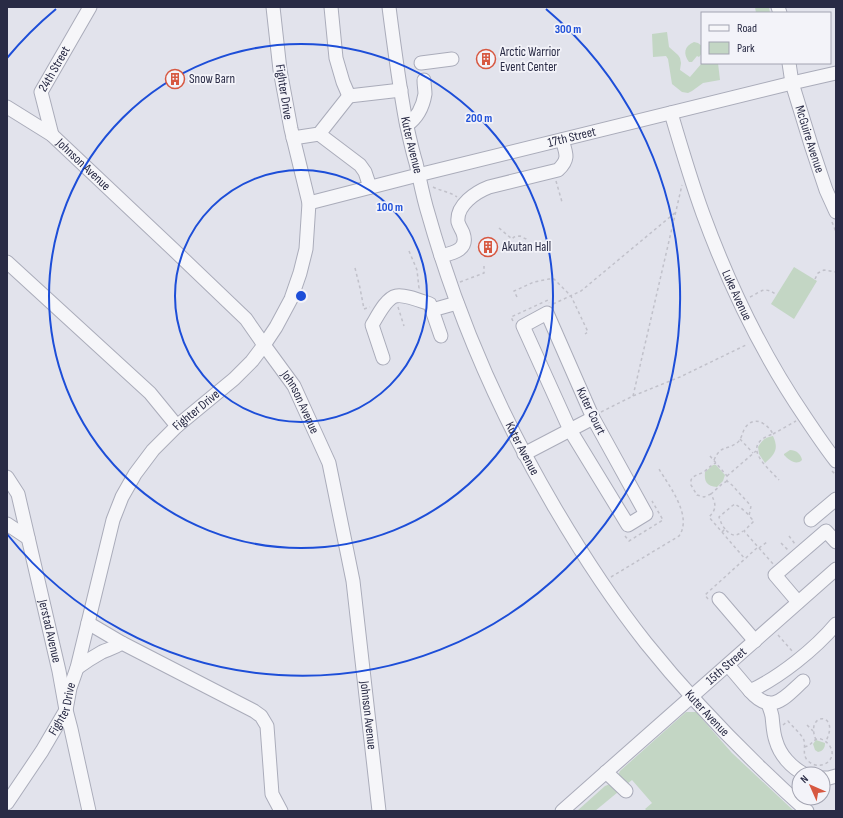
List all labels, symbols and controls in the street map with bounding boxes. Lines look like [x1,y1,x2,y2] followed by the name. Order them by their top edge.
[701,12,831,64] legend
[737,21,757,36] text: Road
[555,22,581,37] text: 300 m
[737,41,755,56] text: Park
[35,43,74,95] street label: 24th Street
[499,44,560,75] place label: Arctic Warrior Event Center
[475,48,497,70] building icon: Arctic Warrior Event Center
[272,63,296,121] street label: Fighter Drive
[164,68,186,90] building icon: Snow Barn
[189,71,235,87] place label: Snow Barn
[791,103,828,175] street label: McGuire Avenue
[466,111,492,126] text: 200 m
[397,115,426,175] street label: Kuter Avenue
[546,124,598,151] street label: 17th Street
[52,134,114,194] street label: Johnson Avenue
[377,200,403,215] text: 100 m
[477,236,499,258] building icon: Akutan Hall
[501,239,551,255] place label: Akutan Hall
[718,267,755,323] street label: Luke Avenue
[294,289,308,303] centre of rings
[277,367,323,436] street label: Johnson Avenue
[573,385,609,437] street label: Kuter Court
[169,386,223,434] street label: Fighter Drive
[502,419,543,478] street label: Kuter Avenue
[34,597,65,664] street label: Jerstad Avenue
[703,644,750,688] street label: 15th Street
[356,679,380,750] street label: Johnson Avenue
[45,680,79,738] street label: Fighter Drive
[682,687,733,740] street label: Kuter Avenue
[791,766,831,806] north arrow
[798,773,811,786] text: N

